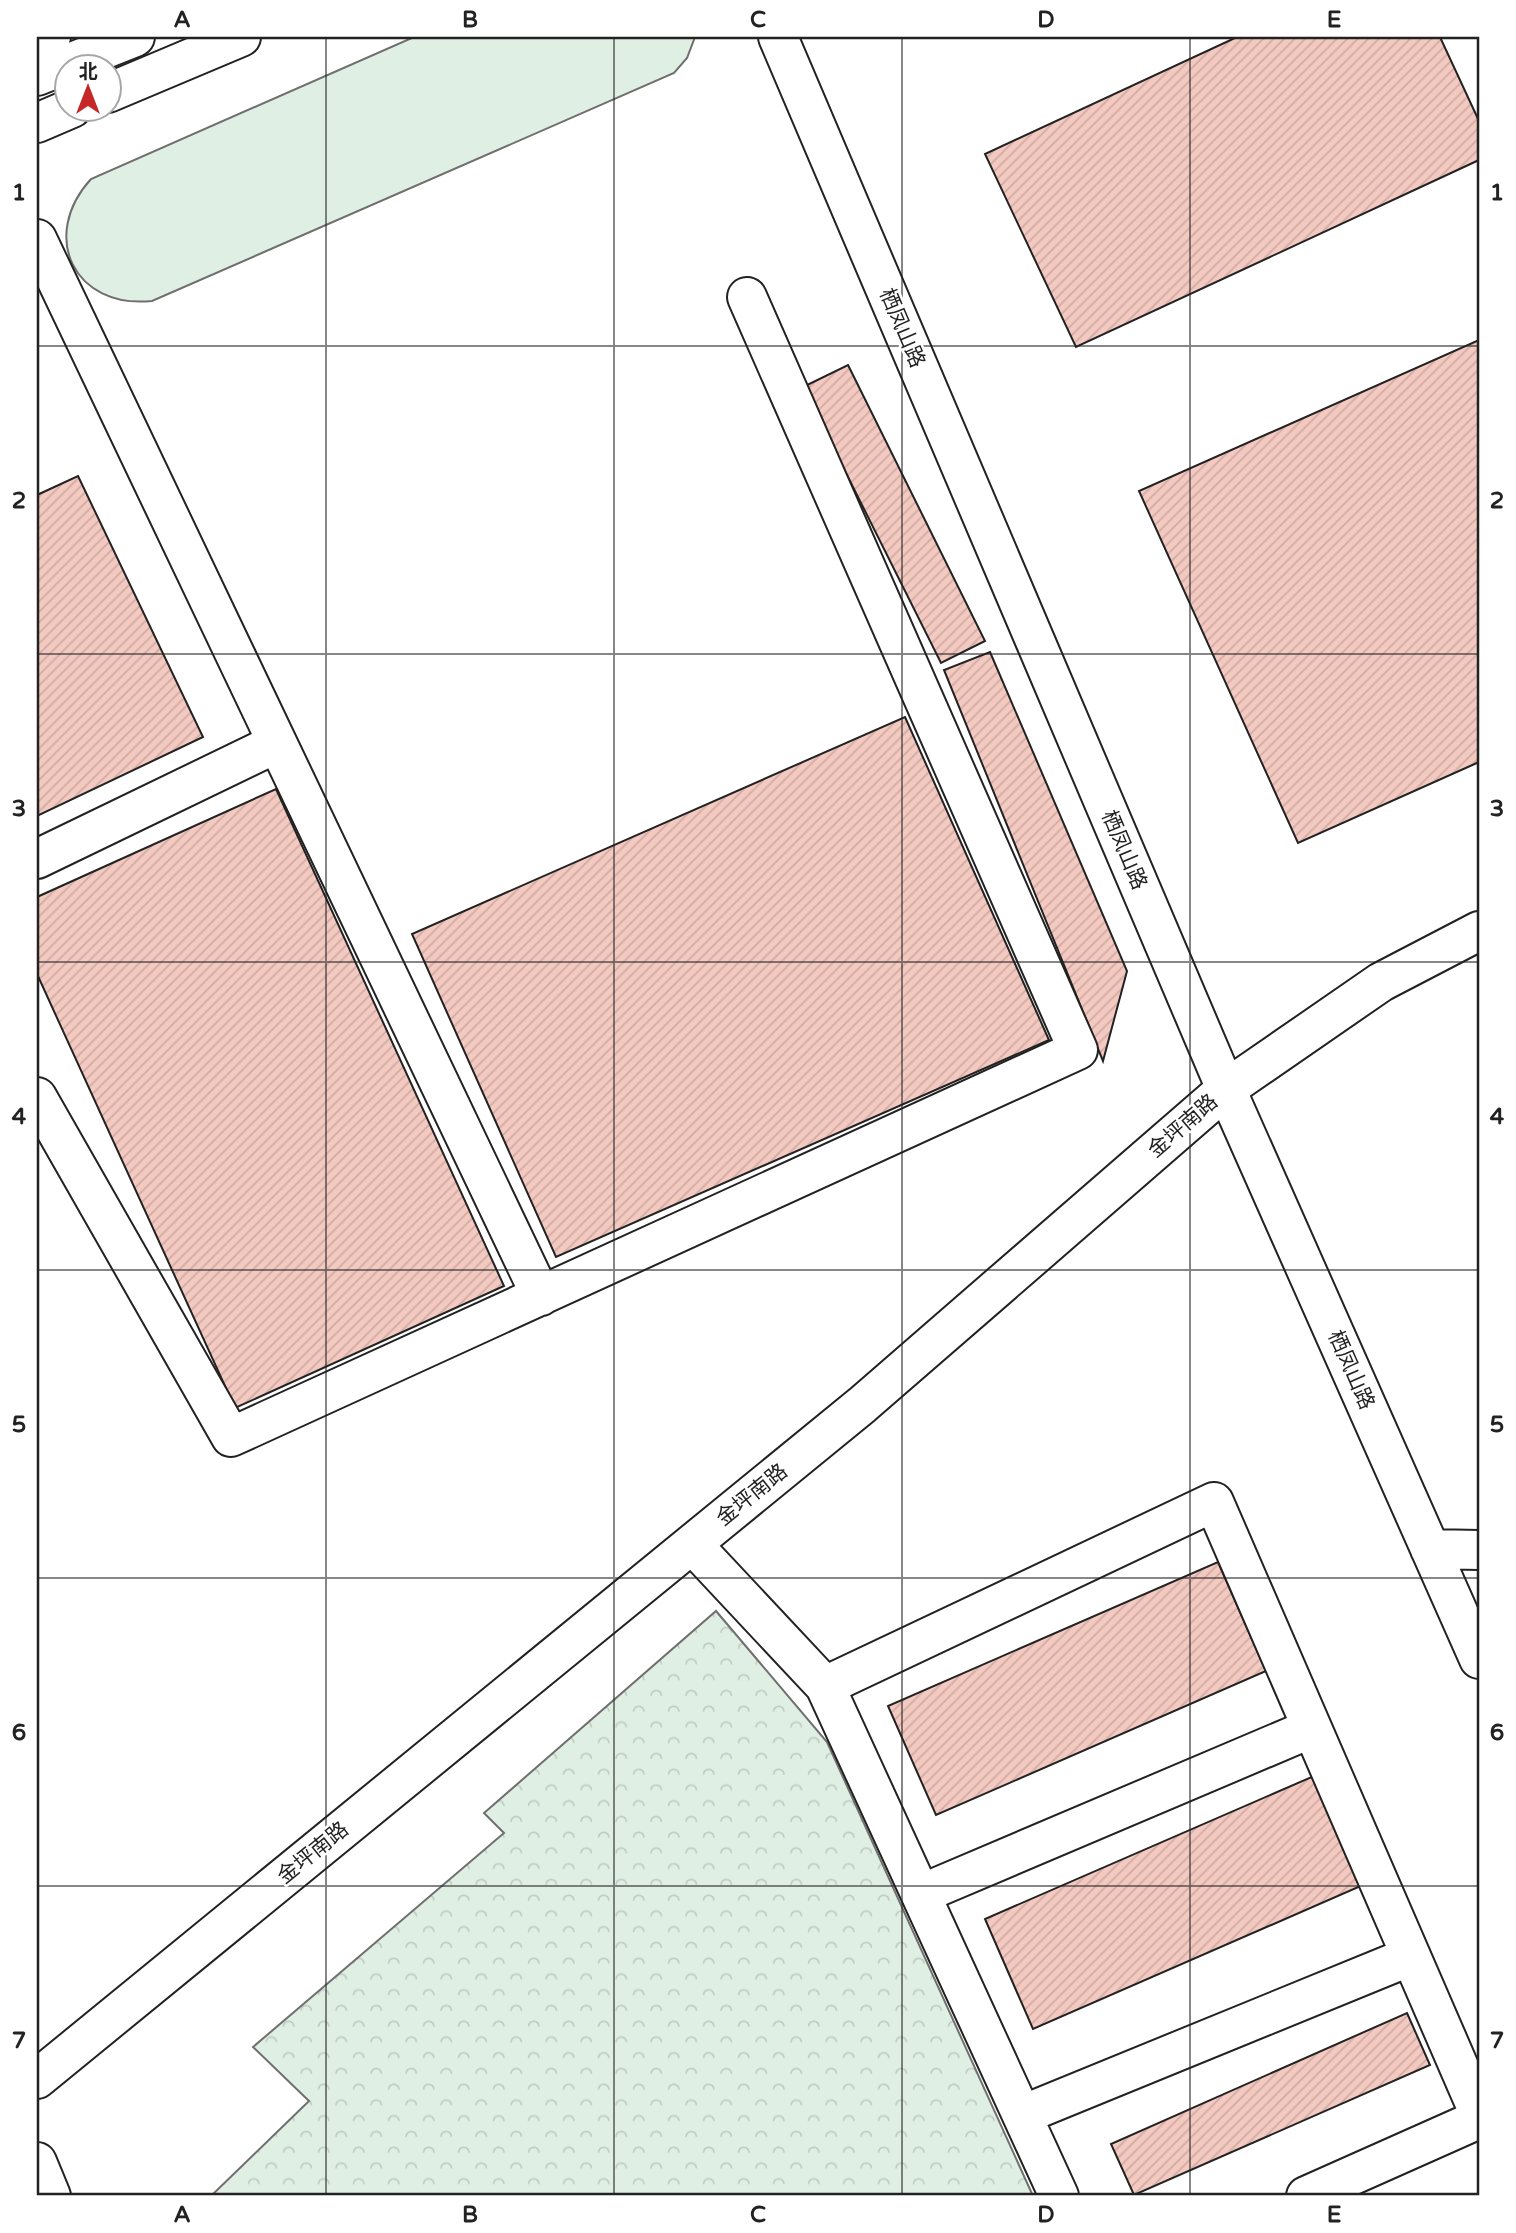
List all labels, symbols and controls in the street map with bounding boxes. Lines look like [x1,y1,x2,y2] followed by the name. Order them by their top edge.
[173,6,191,34] text: A
[462,6,478,34] text: B
[750,6,766,34] text: C
[1037,6,1055,34] text: D
[1327,6,1341,34] text: E
[52,52,122,122] north arrow
[78,61,98,83] text: 北
[12,179,26,207] text: 1
[1490,179,1504,207] text: 1
[874,284,930,372] street label: 栖凤山路
[12,487,26,515] text: 2
[1490,487,1504,515] text: 2
[12,795,26,823] text: 3
[1490,795,1504,823] text: 3
[1096,806,1152,894] street label: 栖凤山路
[1143,1089,1223,1163] street label: 金坪南路
[12,1103,27,1131] text: 4
[1490,1103,1505,1131] text: 4
[1322,1327,1380,1413] street label: 栖凤山路
[12,1411,26,1439] text: 5
[1490,1411,1504,1439] text: 5
[711,1459,793,1531] street label: 金坪南路
[12,1719,26,1747] text: 6
[1490,1719,1504,1747] text: 6
[272,1817,354,1889] street label: 金坪南路
[12,2027,26,2055] text: 7
[1490,2027,1504,2055] text: 7
[173,2201,191,2229] text: A
[462,2201,478,2229] text: B
[750,2201,766,2229] text: C
[1037,2201,1055,2229] text: D
[1327,2201,1341,2229] text: E

